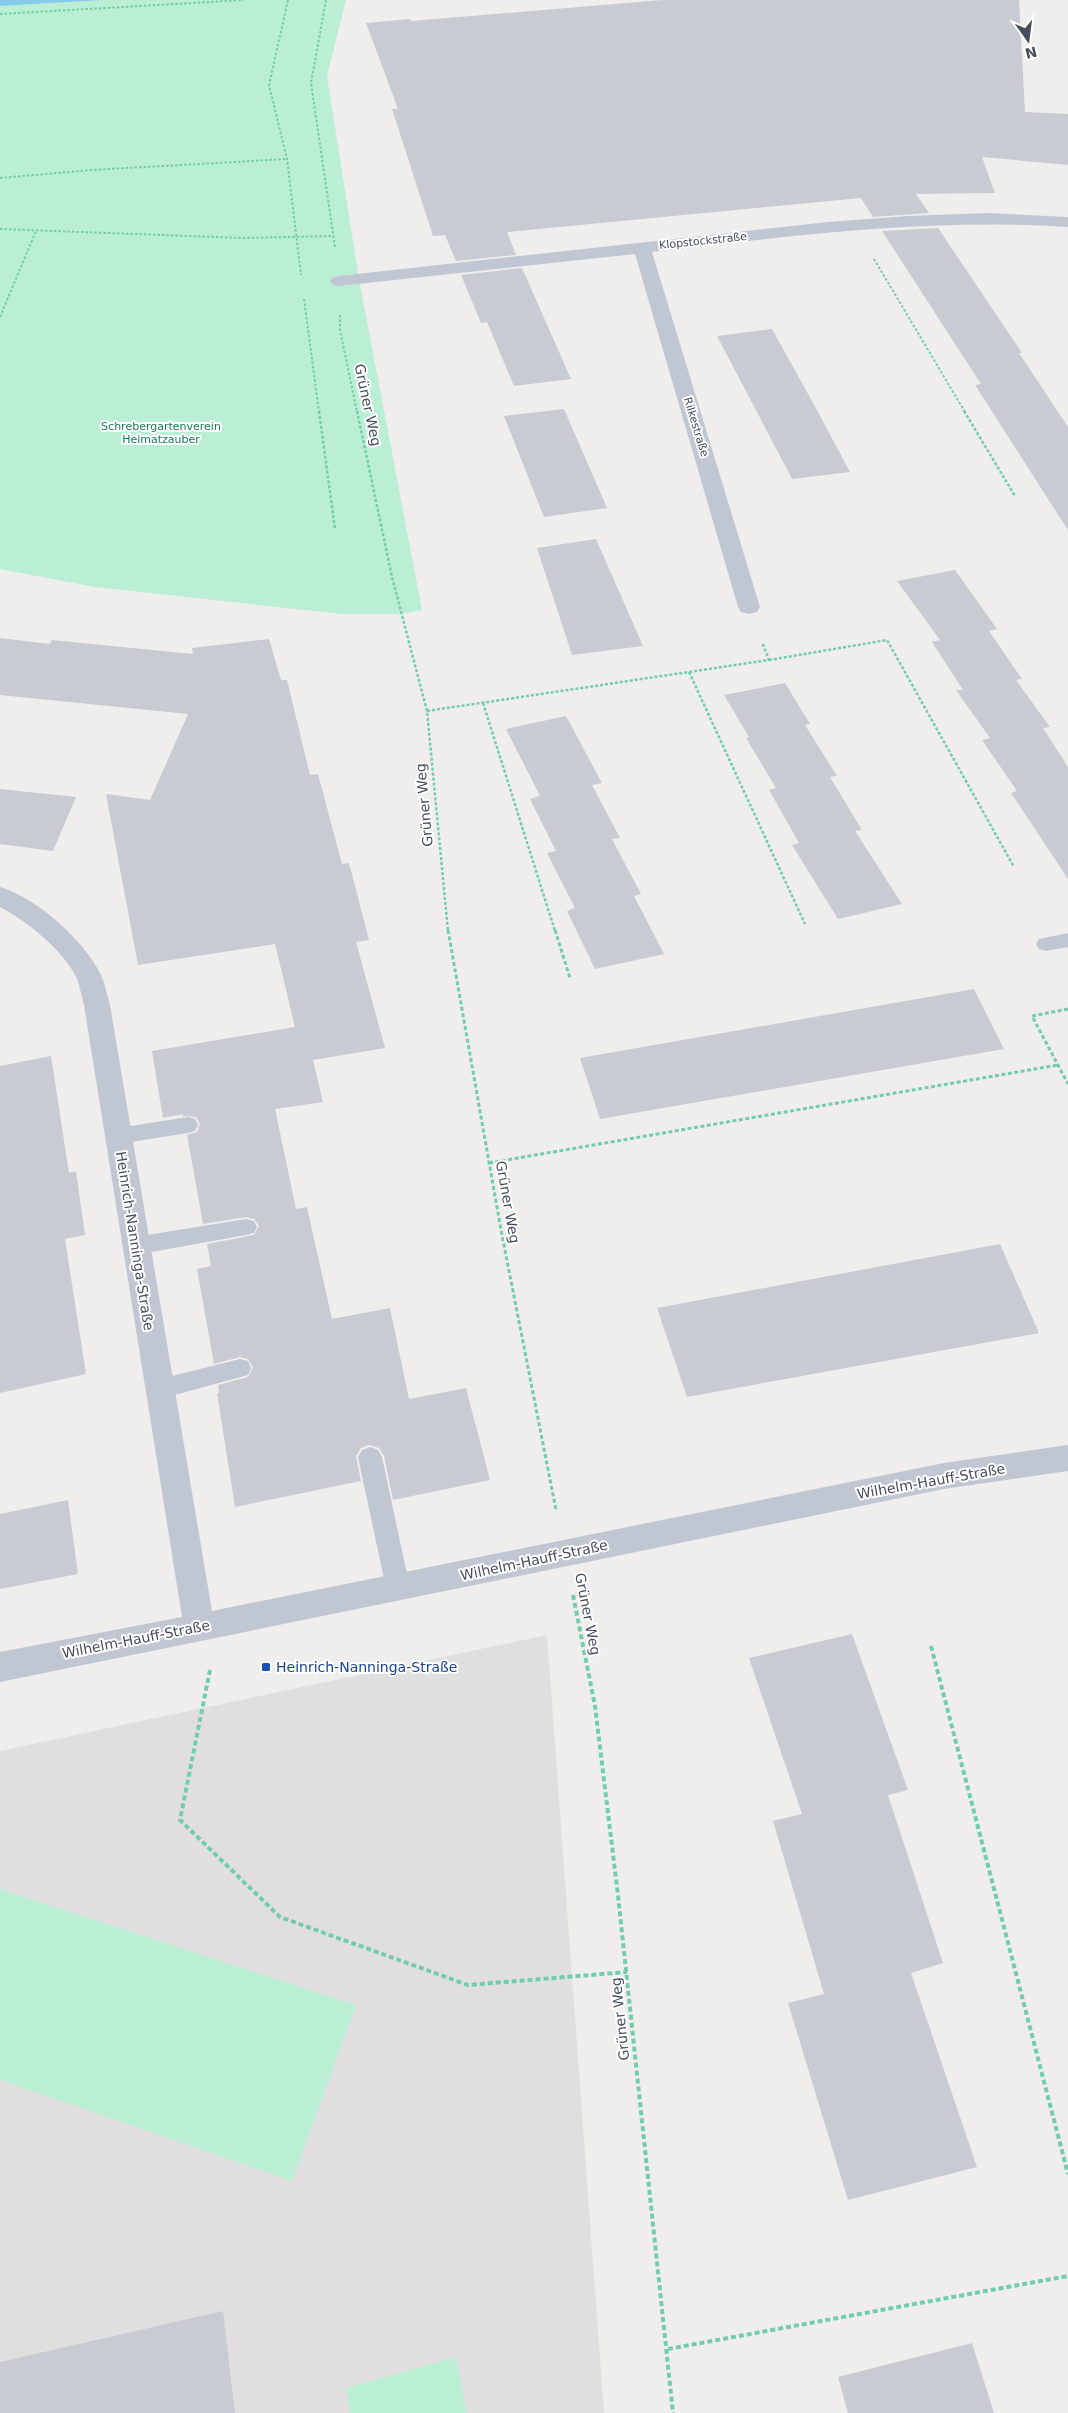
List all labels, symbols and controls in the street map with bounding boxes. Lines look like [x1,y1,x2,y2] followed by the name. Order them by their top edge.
[1003,15,1053,65] north arrow
[1024,43,1039,62] text: N
[658,230,748,252] street label: Klopstockstraße
[351,362,385,448] street label: Grüner Weg
[681,396,711,459] street label: Rilkestraße
[101,420,221,446] park label: Schrebergartenverein Heimatzauber
[412,763,436,847] street label: Grüner Weg
[113,1150,157,1332] street label: Heinrich-Nanninga-Straße
[493,1159,523,1245] street label: Grüner Weg
[856,1460,1006,1502] street label: Wilhelm-Hauff-Straße
[459,1537,609,1583] street label: Wilhelm-Hauff-Straße
[572,1571,604,1657] street label: Grüner Weg
[61,1617,211,1661] street label: Wilhelm-Hauff-Straße
[276,1659,457,1675] place label: Heinrich-Nanninga-Straße
[260,1661,272,1673] marker: Heinrich-Nanninga-Straße
[608,1977,632,2061] street label: Grüner Weg

